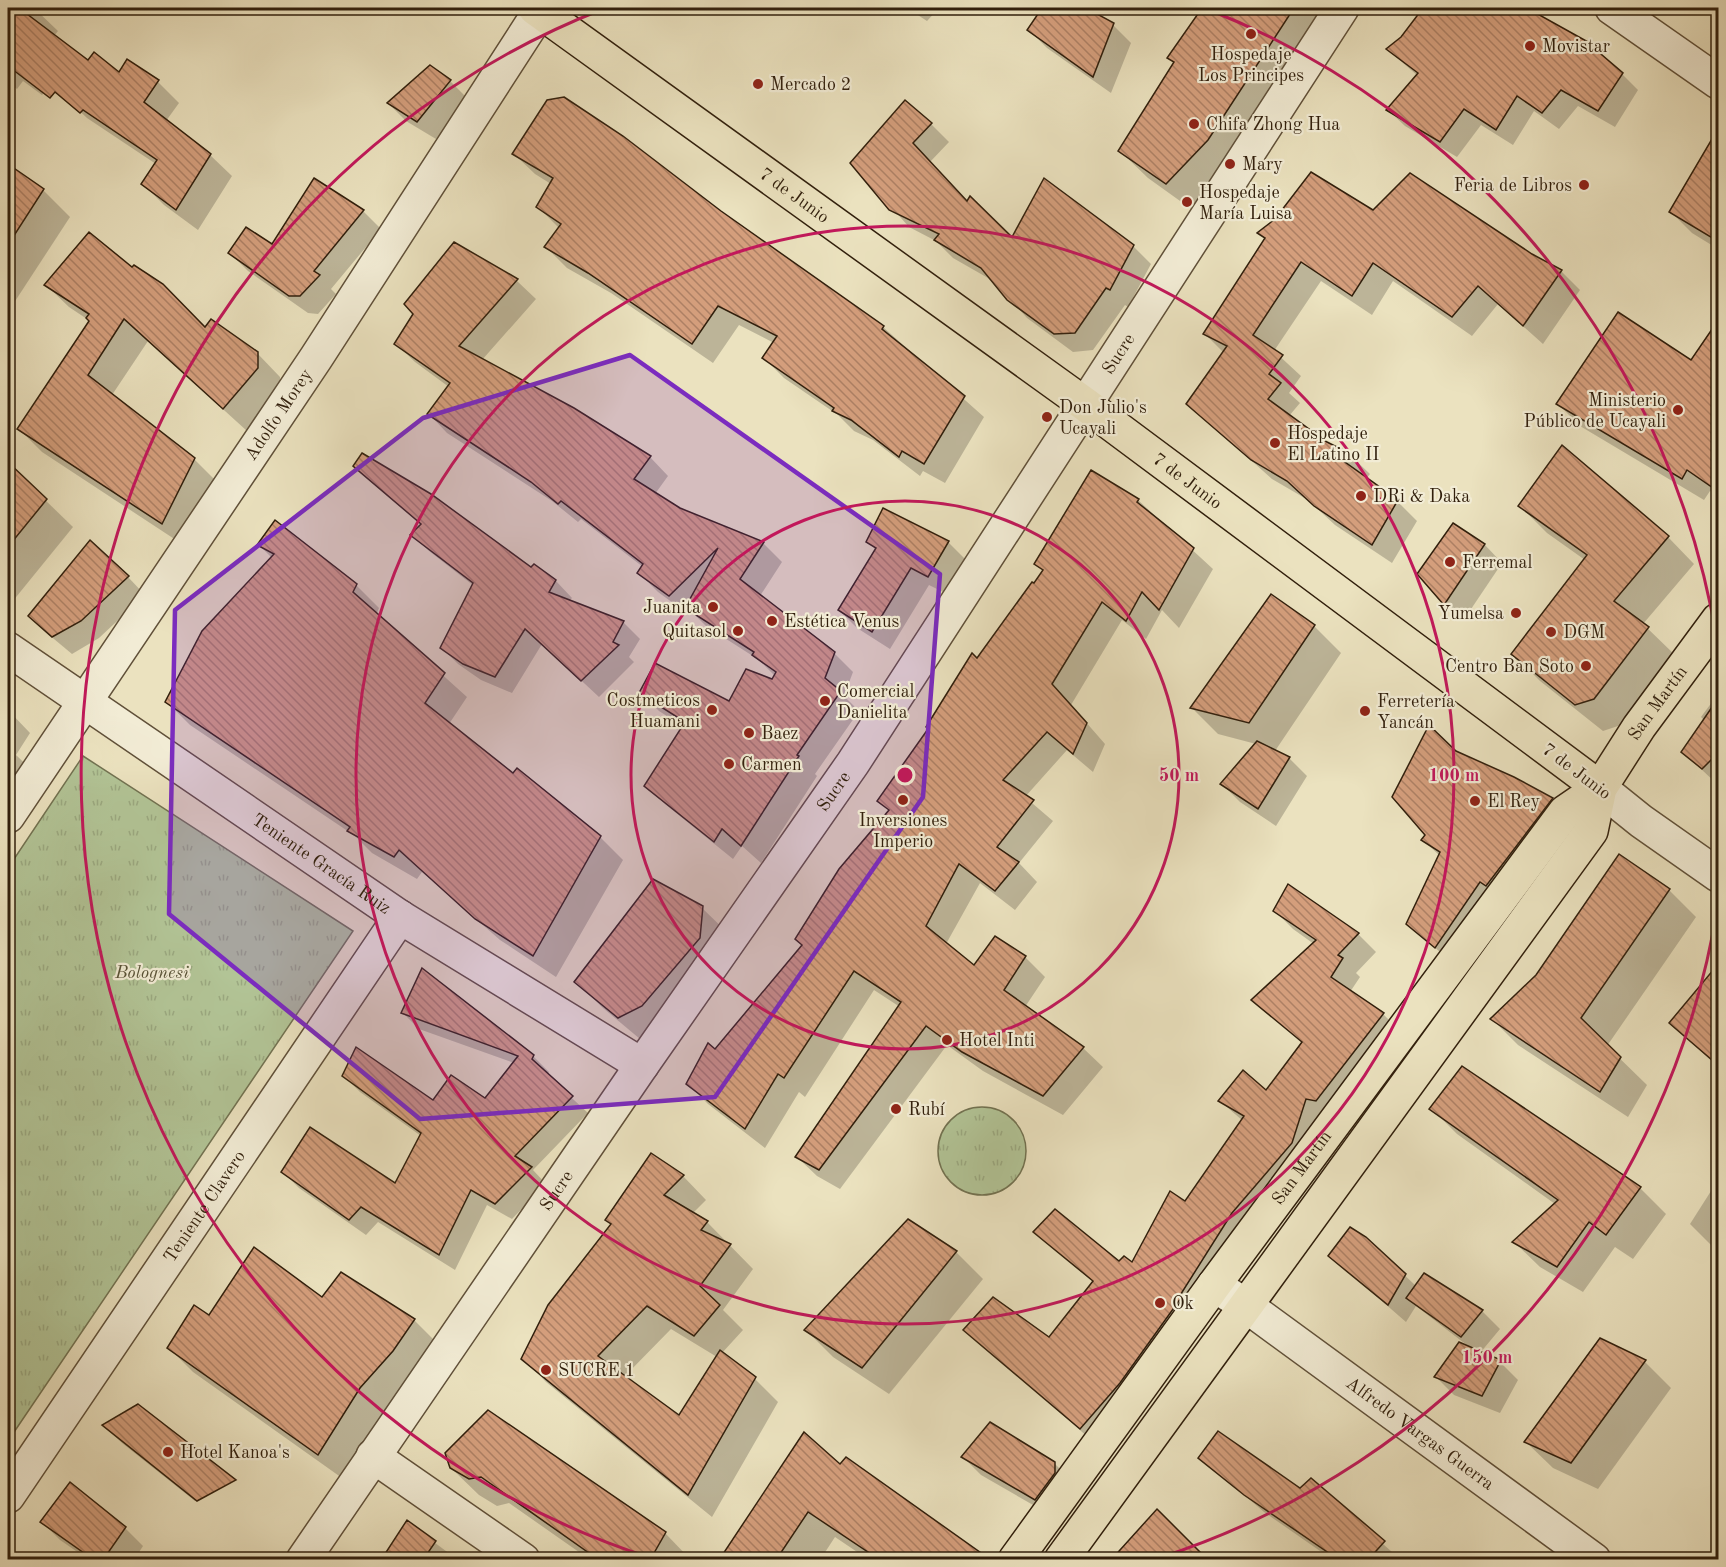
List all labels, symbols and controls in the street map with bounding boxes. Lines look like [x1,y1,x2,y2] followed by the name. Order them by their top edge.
[1244,27,1258,41] marker: Hospedaje Los Principes
[1542,38,1611,56] place label: Movistar
[1523,39,1537,53] marker: Movistar
[1198,46,1304,85] place label: Hospedaje Los Principes
[770,76,851,94] place label: Mercado 2
[751,77,765,91] marker: Mercado 2
[1206,116,1340,134] place label: Chifa Zhong Hua
[1187,117,1201,131] marker: Chifa Zhong Hua
[1242,156,1283,174] place label: Mary
[1223,157,1237,171] marker: Mary
[756,165,832,227] street label: 7 de Junio
[1454,177,1572,195] place label: Feria de Libros
[1577,178,1591,192] marker: Feria de Libros
[1199,184,1292,223] place label: Hospedaje María Luisa
[1180,195,1194,209] marker: Hospedaje María Luisa
[1099,331,1139,378] street label: Sucre
[242,365,316,464] street label: Adolfo Morey
[1523,392,1666,431] place label: Ministerio Público de Ucayali
[1059,399,1147,438] place label: Don Julio's Ucayali
[1671,403,1685,417] marker: Ministerio Público de Ucayali
[1040,410,1054,424] marker: Don Julio's Ucayali
[1287,425,1379,464] place label: Hospedaje El Latino II
[1268,436,1282,450] marker: Hospedaje El Latino II
[1149,450,1225,513] street label: 7 de Junio
[1373,488,1470,506] place label: DRi & Daka
[1354,489,1368,503] marker: DRi & Daka
[1462,554,1532,572] place label: Ferremal
[1443,555,1457,569] marker: Ferremal
[643,599,701,617] place label: Juanita
[706,600,720,614] marker: Juanita
[1438,605,1504,623] place label: Yumelsa
[1509,606,1523,620] marker: Yumelsa
[784,613,900,631] place label: Estética Venus
[765,614,779,628] marker: Estética Venus
[662,623,726,641] place label: Quitasol
[731,624,745,638] marker: Quitasol
[1563,624,1605,642] place label: DGM
[1544,625,1558,639] marker: DGM
[1445,658,1574,676] place label: Centro Ban Soto
[1579,659,1593,673] marker: Centro Ban Soto
[1625,663,1691,744] street label: San Martín
[837,683,915,722] place label: Comercial Danielita
[607,692,700,731] place label: Costmeticos Huamani
[1377,693,1455,732] place label: Ferretería Yancán
[818,694,832,708] marker: Comercial Danielita
[705,703,719,717] marker: Costmeticos Huamani
[1358,704,1372,718] marker: Ferretería Yancán
[761,725,799,743] place label: Baez
[742,726,756,740] marker: Baez
[1539,740,1614,803] street label: 7 de Junio
[741,756,802,774] place label: Carmen
[722,757,736,771] marker: Carmen
[895,765,915,785] centre of rings
[1159,767,1199,785] text: 50 m
[1429,767,1479,785] text: 100 m
[814,768,854,815] street label: Sucre
[896,793,910,807] marker: Inversiones Imperio
[1487,793,1540,811] place label: El Rey
[1468,794,1482,808] marker: El Rey
[249,811,394,918] street label: Teniente Gracía Ruiz
[859,812,947,851] place label: Inversiones Imperio
[114,964,189,982] park label: Bolognesi
[959,1032,1035,1050] place label: Hotel Inti
[940,1033,954,1047] marker: Hotel Inti
[908,1101,945,1119] place label: Rubí
[889,1102,903,1116] marker: Rubí
[1269,1127,1335,1208] street label: San Martín
[161,1148,249,1266] street label: Teniente Clavero
[537,1168,577,1214] street label: Sucre
[1172,1295,1194,1313] place label: Ok
[1153,1296,1167,1310] marker: Ok
[1462,1349,1512,1367] text: 150 m
[558,1362,635,1380] place label: SUCRE 1
[539,1363,553,1377] marker: SUCRE 1
[1342,1374,1497,1494] street label: Alfredo Vargas Guerra
[180,1444,290,1462] place label: Hotel Kanoa's
[161,1445,175,1459] marker: Hotel Kanoa's

